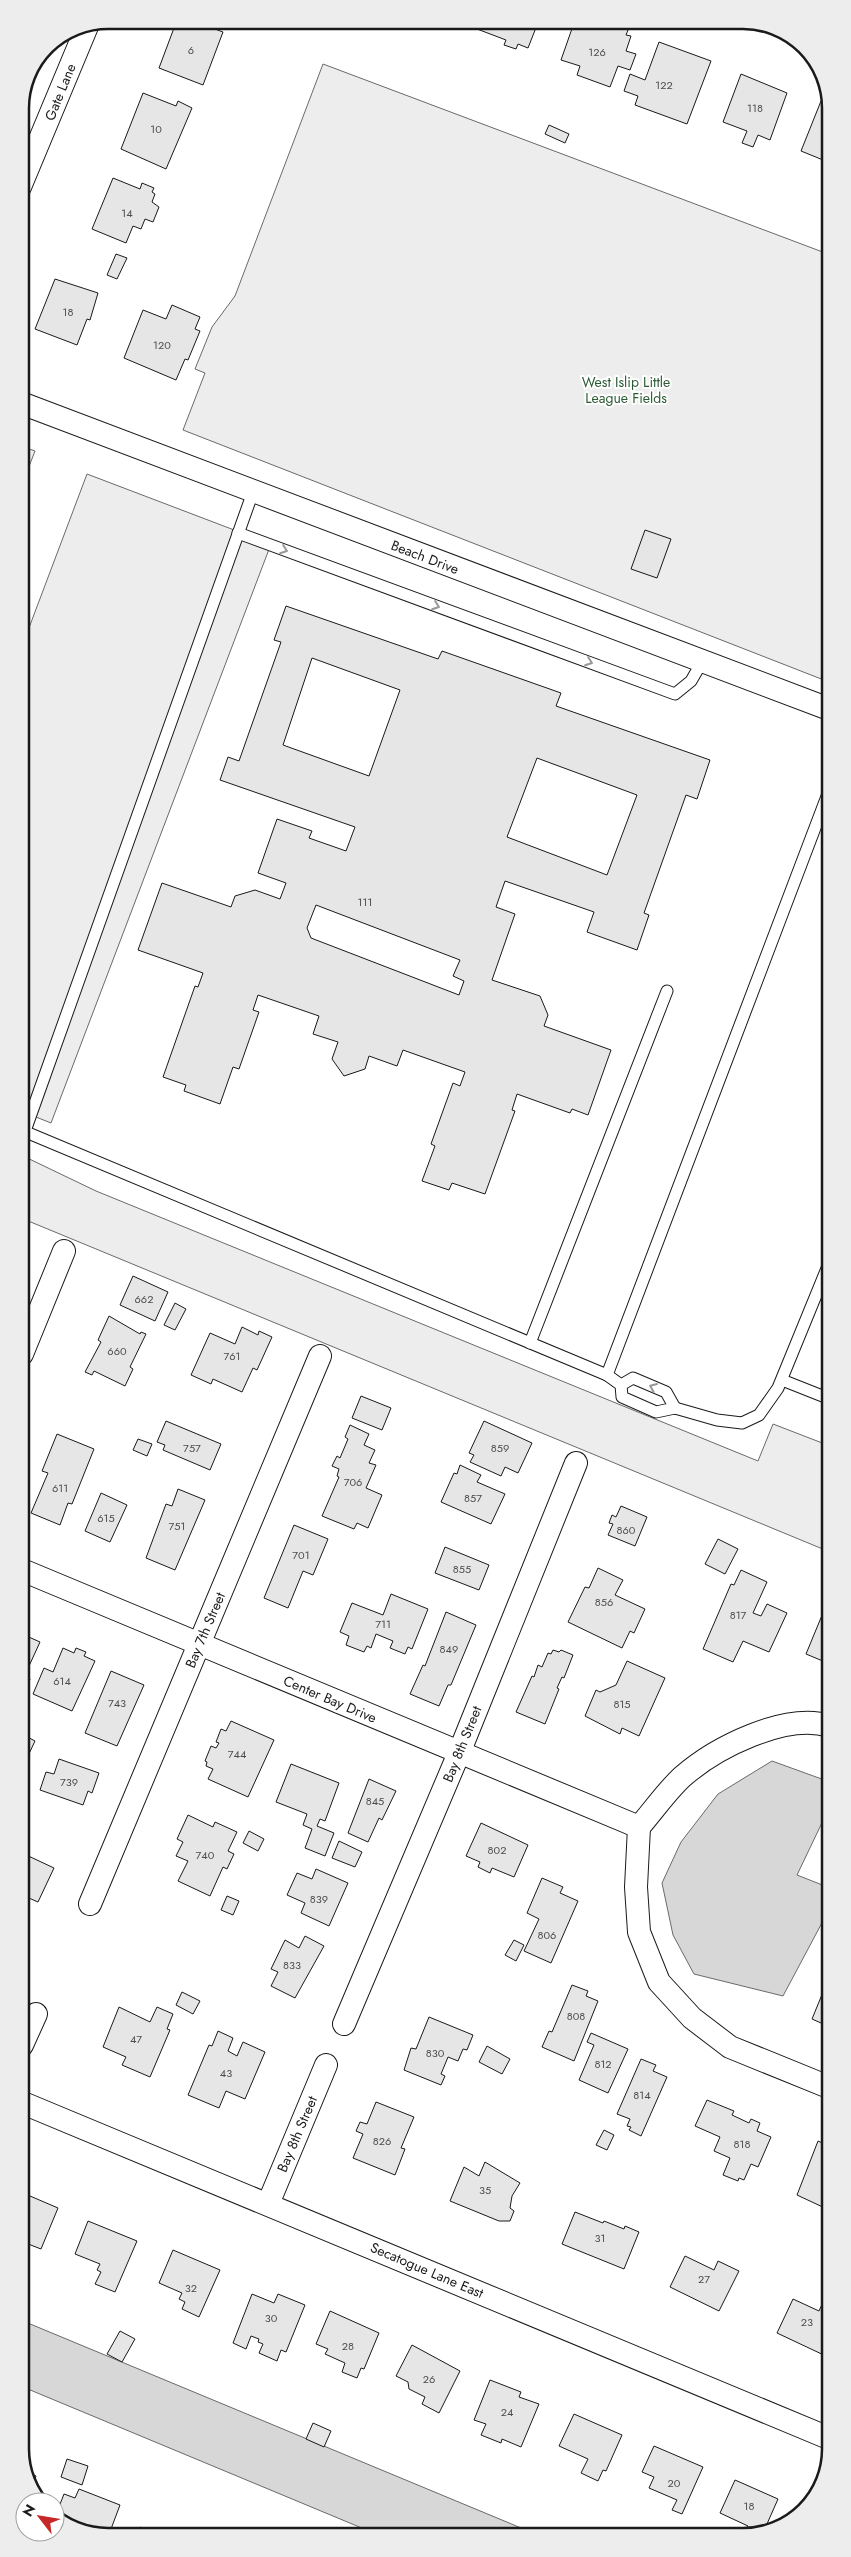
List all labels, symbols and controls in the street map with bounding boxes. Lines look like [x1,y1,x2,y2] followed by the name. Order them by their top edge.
[188,42,194,58] house number: 6
[588,44,606,60] house number: 126
[39,60,81,124] street label: Gate Lane
[655,77,673,93] house number: 122
[747,100,763,116] house number: 118
[150,121,162,137] house number: 10
[121,205,133,221] house number: 14
[63,304,73,320] house number: 18
[153,337,171,353] house number: 120
[582,372,670,408] park label: West Islip Little League Fields
[388,535,462,579] street label: Beach Drive
[279,544,287,554] one-way arrow
[431,600,440,610] one-way arrow
[584,656,592,666] one-way arrow
[358,894,372,910] house number: 111
[135,1291,153,1307] house number: 662
[107,1343,127,1359] house number: 660
[223,1348,241,1364] house number: 761
[649,1382,658,1393] one-way arrow
[183,1440,201,1456] house number: 757
[491,1440,509,1456] house number: 859
[344,1474,362,1490] house number: 706
[52,1480,68,1496] house number: 611
[464,1490,482,1506] house number: 857
[97,1510,115,1526] house number: 615
[169,1518,185,1534] house number: 751
[617,1522,636,1538] house number: 860
[292,1547,310,1563] house number: 701
[453,1561,471,1577] house number: 855
[180,1588,230,1671] street label: Bay 7th Street
[595,1594,613,1610] house number: 856
[730,1607,747,1623] house number: 817
[375,1616,391,1632] house number: 711
[440,1641,458,1657] house number: 849
[280,1670,380,1728] street label: Center Bay Drive
[53,1673,71,1689] house number: 614
[108,1695,126,1711] house number: 743
[613,1696,631,1712] house number: 815
[438,1702,487,1785] street label: Bay 8th Street
[228,1746,247,1762] house number: 744
[60,1774,78,1790] house number: 739
[366,1793,384,1809] house number: 845
[488,1842,506,1858] house number: 802
[196,1847,215,1863] house number: 740
[310,1891,328,1907] house number: 839
[538,1927,556,1943] house number: 806
[283,1957,301,1973] house number: 833
[567,2008,585,2024] house number: 808
[130,2031,142,2047] house number: 47
[426,2045,445,2061] house number: 830
[594,2056,612,2072] house number: 812
[220,2065,232,2081] house number: 43
[633,2087,651,2103] house number: 814
[272,2092,322,2175] street label: Bay 8th Street
[373,2133,391,2149] house number: 826
[734,2136,750,2152] house number: 818
[479,2182,491,2198] house number: 35
[595,2230,605,2246] house number: 31
[367,2237,487,2303] street label: Secatogue Lane East
[698,2271,710,2287] house number: 27
[185,2280,197,2296] house number: 32
[265,2310,278,2326] house number: 30
[801,2314,813,2330] house number: 23
[342,2338,354,2354] house number: 28
[423,2371,435,2387] house number: 26
[501,2404,514,2420] house number: 24
[668,2475,681,2491] house number: 20
[15,2492,65,2542] north arrow
[744,2498,754,2514] house number: 18
[17,2500,40,2520] text: N

